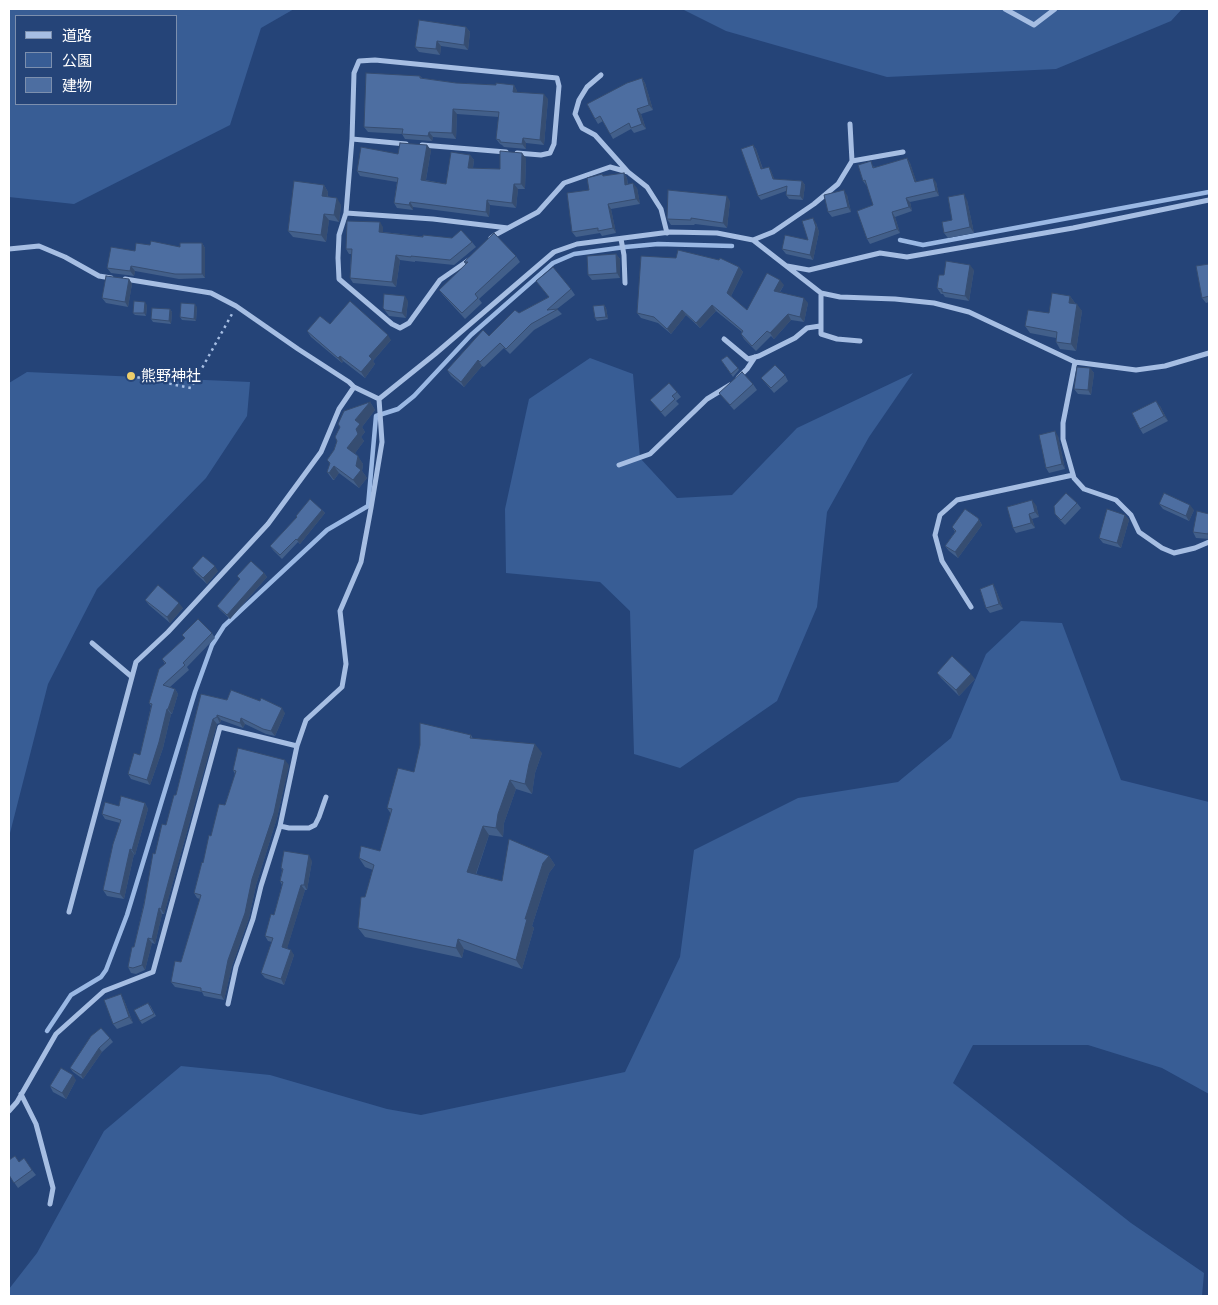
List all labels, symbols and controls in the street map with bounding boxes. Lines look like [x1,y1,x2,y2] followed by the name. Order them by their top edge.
[15,15,178,105] legend
[62,26,92,44] text: 道路
[62,51,92,69] text: 公園
[62,76,92,94] text: 建物
[141,367,201,385] place label: 熊野神社
[125,370,137,382] marker: 熊野神社

